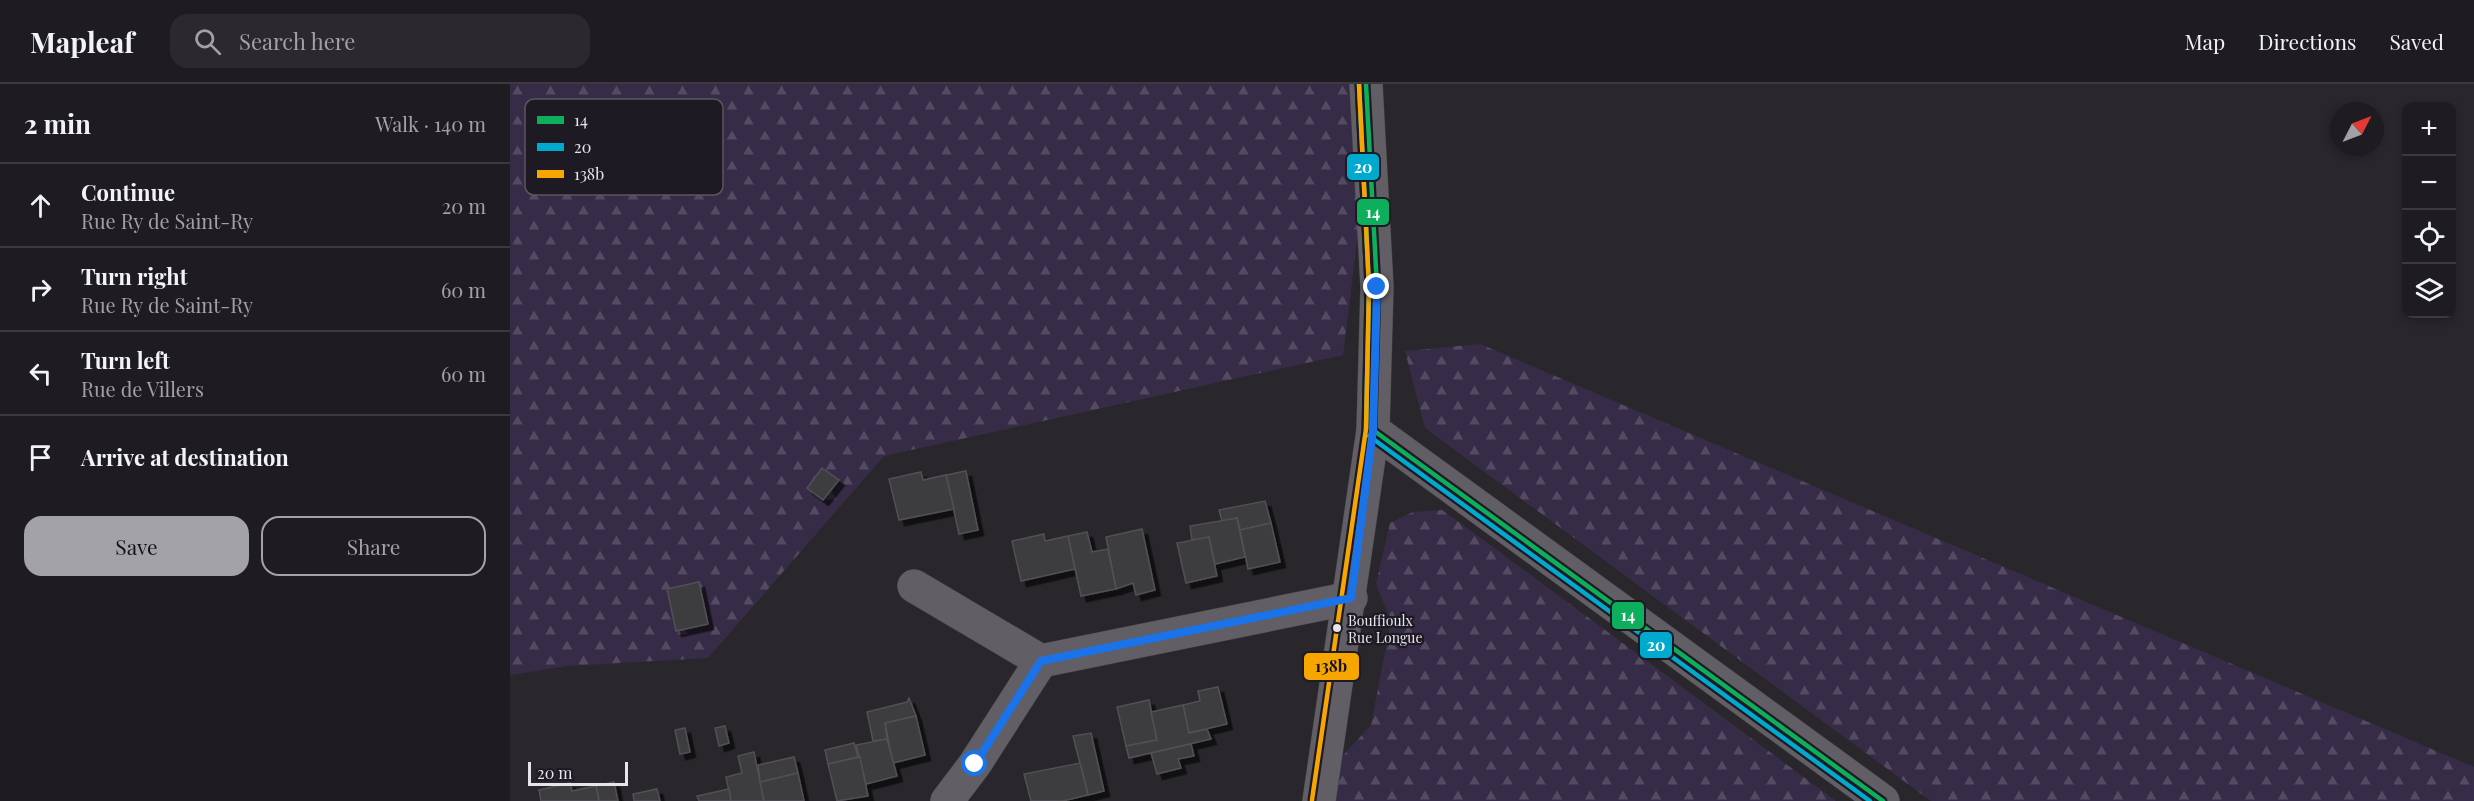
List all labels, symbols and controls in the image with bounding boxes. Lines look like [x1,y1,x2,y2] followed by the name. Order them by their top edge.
[170,14,590,68] search box
[30,23,134,60] text: Mapleaf
[191,25,224,58] icon: search
[239,26,355,56] text: Search here
[2184,27,2225,55] text: Map
[2258,27,2356,55] text: Directions
[2389,27,2444,55] text: Saved
[525,99,723,195] legend
[2330,102,2384,156] north arrow
[2402,102,2456,318] map controls
[2402,102,2456,156] button: +
[24,106,91,141] text: 2 min
[574,109,588,130] text: 14
[375,110,486,137] text: Walk · 140 m
[574,136,591,157] text: 20
[1346,153,1380,181] line badge: 20
[1354,156,1372,177] text: 20
[2402,156,2456,210] button: −
[574,163,604,184] text: 138b
[81,177,175,207] text: Continue
[24,189,57,222] icon: ahead
[442,192,486,219] text: 20 m
[1356,198,1390,226] line badge: 14
[1366,201,1380,222] text: 14
[81,207,253,234] text: Rue Ry de Saint-Ry
[2402,210,2456,264] button: locate
[81,261,187,291] text: Turn right
[2402,264,2456,318] button: layers
[24,273,57,306] icon: right
[1363,273,1389,299] route end
[441,276,486,303] text: 60 m
[81,291,253,318] text: Rue Ry de Saint-Ry
[81,345,170,375] text: Turn left
[24,357,57,390] icon: left
[441,360,486,387] text: 60 m
[81,375,204,402] text: Rue de Villers
[24,441,57,474] icon: arrive
[81,442,289,472] text: Arrive at destination
[24,516,249,576] button: Save
[261,516,486,576] button: Share
[1611,601,1645,630] line badge: 14
[1621,604,1635,625] text: 14
[1348,611,1423,647] place label: Bouffioulx Rue Longue
[1331,622,1343,634] marker: Bouffioulx Rue Longue
[1639,631,1673,659] line badge: 20
[1647,634,1665,655] text: 20
[1303,652,1360,681] line badge: 138b
[1315,655,1347,676] text: 138b
[961,750,987,776] route start
[528,759,628,786] scale bar
[537,762,572,783] text: 20 m

